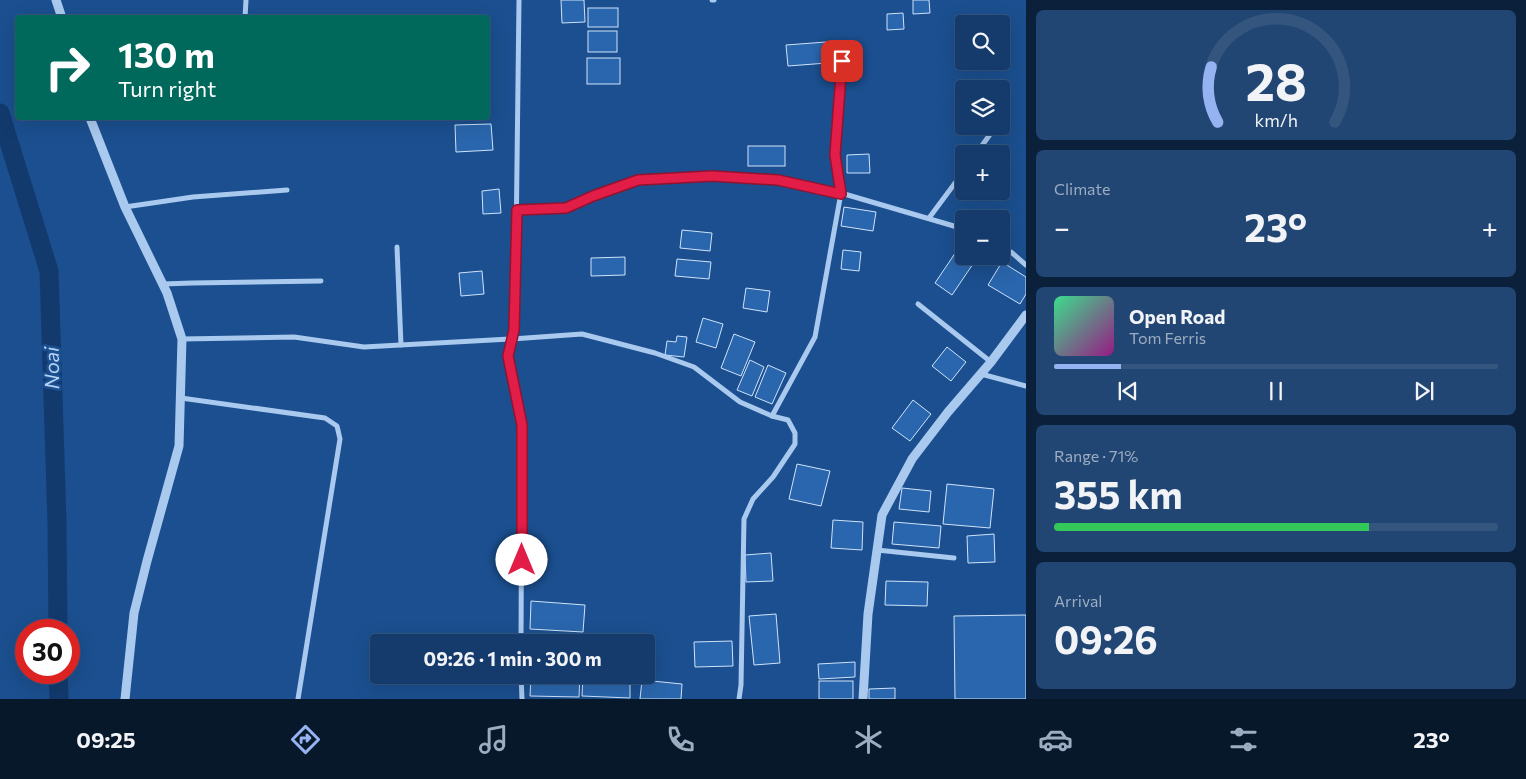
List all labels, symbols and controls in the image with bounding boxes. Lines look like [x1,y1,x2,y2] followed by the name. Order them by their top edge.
[955,15,1010,265] map controls
[955,15,1010,70] button: search
[118,32,215,75] text: 130 m
[35,35,100,100] icon: right
[821,40,863,82] pin
[828,47,856,75] icon: arrive
[1245,48,1307,112] text: 28
[118,75,216,102] text: Turn right
[955,80,1010,135] button: layers
[1254,109,1298,131] text: km/h
[955,145,1010,200] button: +
[1054,179,1110,198] text: Climate
[1244,203,1307,250] text: 23°
[955,210,1010,265] button: −
[1054,210,1070,244] text: −
[1482,210,1498,244] text: +
[1129,305,1225,328] text: Open Road
[1129,328,1206,347] text: Tom Ferris
[39,346,63,390] water label: Noai
[1114,377,1142,405] icon: previous
[1262,377,1290,405] icon: pause
[1410,377,1438,405] icon: next
[1054,446,1138,465] text: Range · 71%
[1054,470,1183,517] text: 355 km
[495,533,547,585] position arrow
[1054,591,1102,610] text: Arrival
[1054,615,1158,662] text: 09:26
[15,619,80,684] speed limit sign: 30
[424,647,601,670] text: 09:26 · 1 min · 300 m
[288,722,323,757] icon: directions
[476,722,511,757] icon: music
[663,722,698,757] icon: phone
[851,722,886,757] icon: climate
[1038,722,1073,757] icon: car
[1226,722,1261,757] icon: filters
[76,726,136,753] text: 09:25
[1413,726,1450,753] text: 23°

